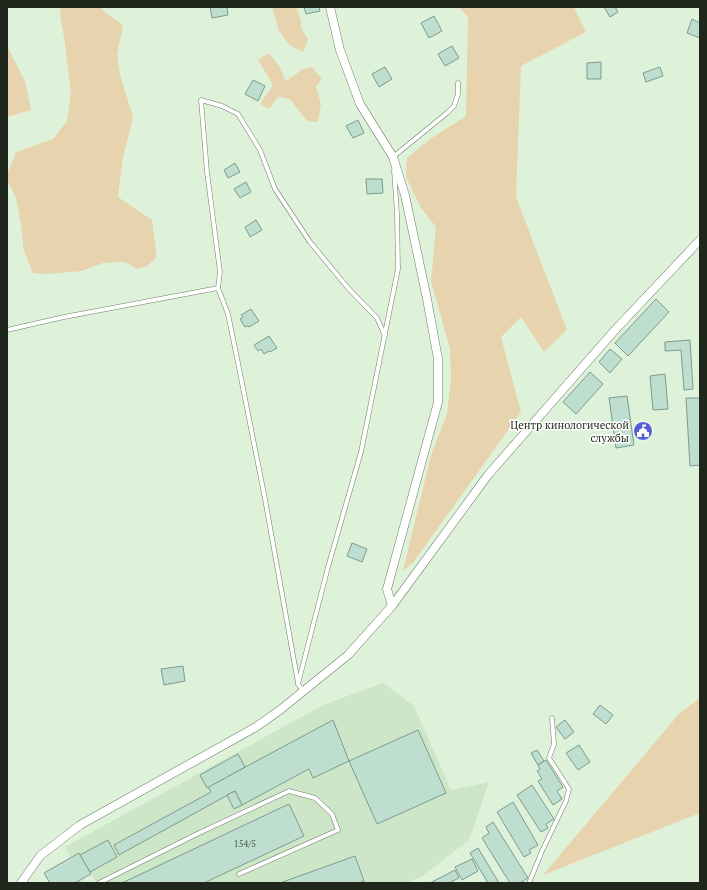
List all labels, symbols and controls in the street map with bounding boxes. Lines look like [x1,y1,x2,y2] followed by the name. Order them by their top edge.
[510,418,629,445] place label: Центр кинологической службы
[632,420,654,442] public building icon: Центр кинологической службы
[234,838,256,850] house number: 154/5

